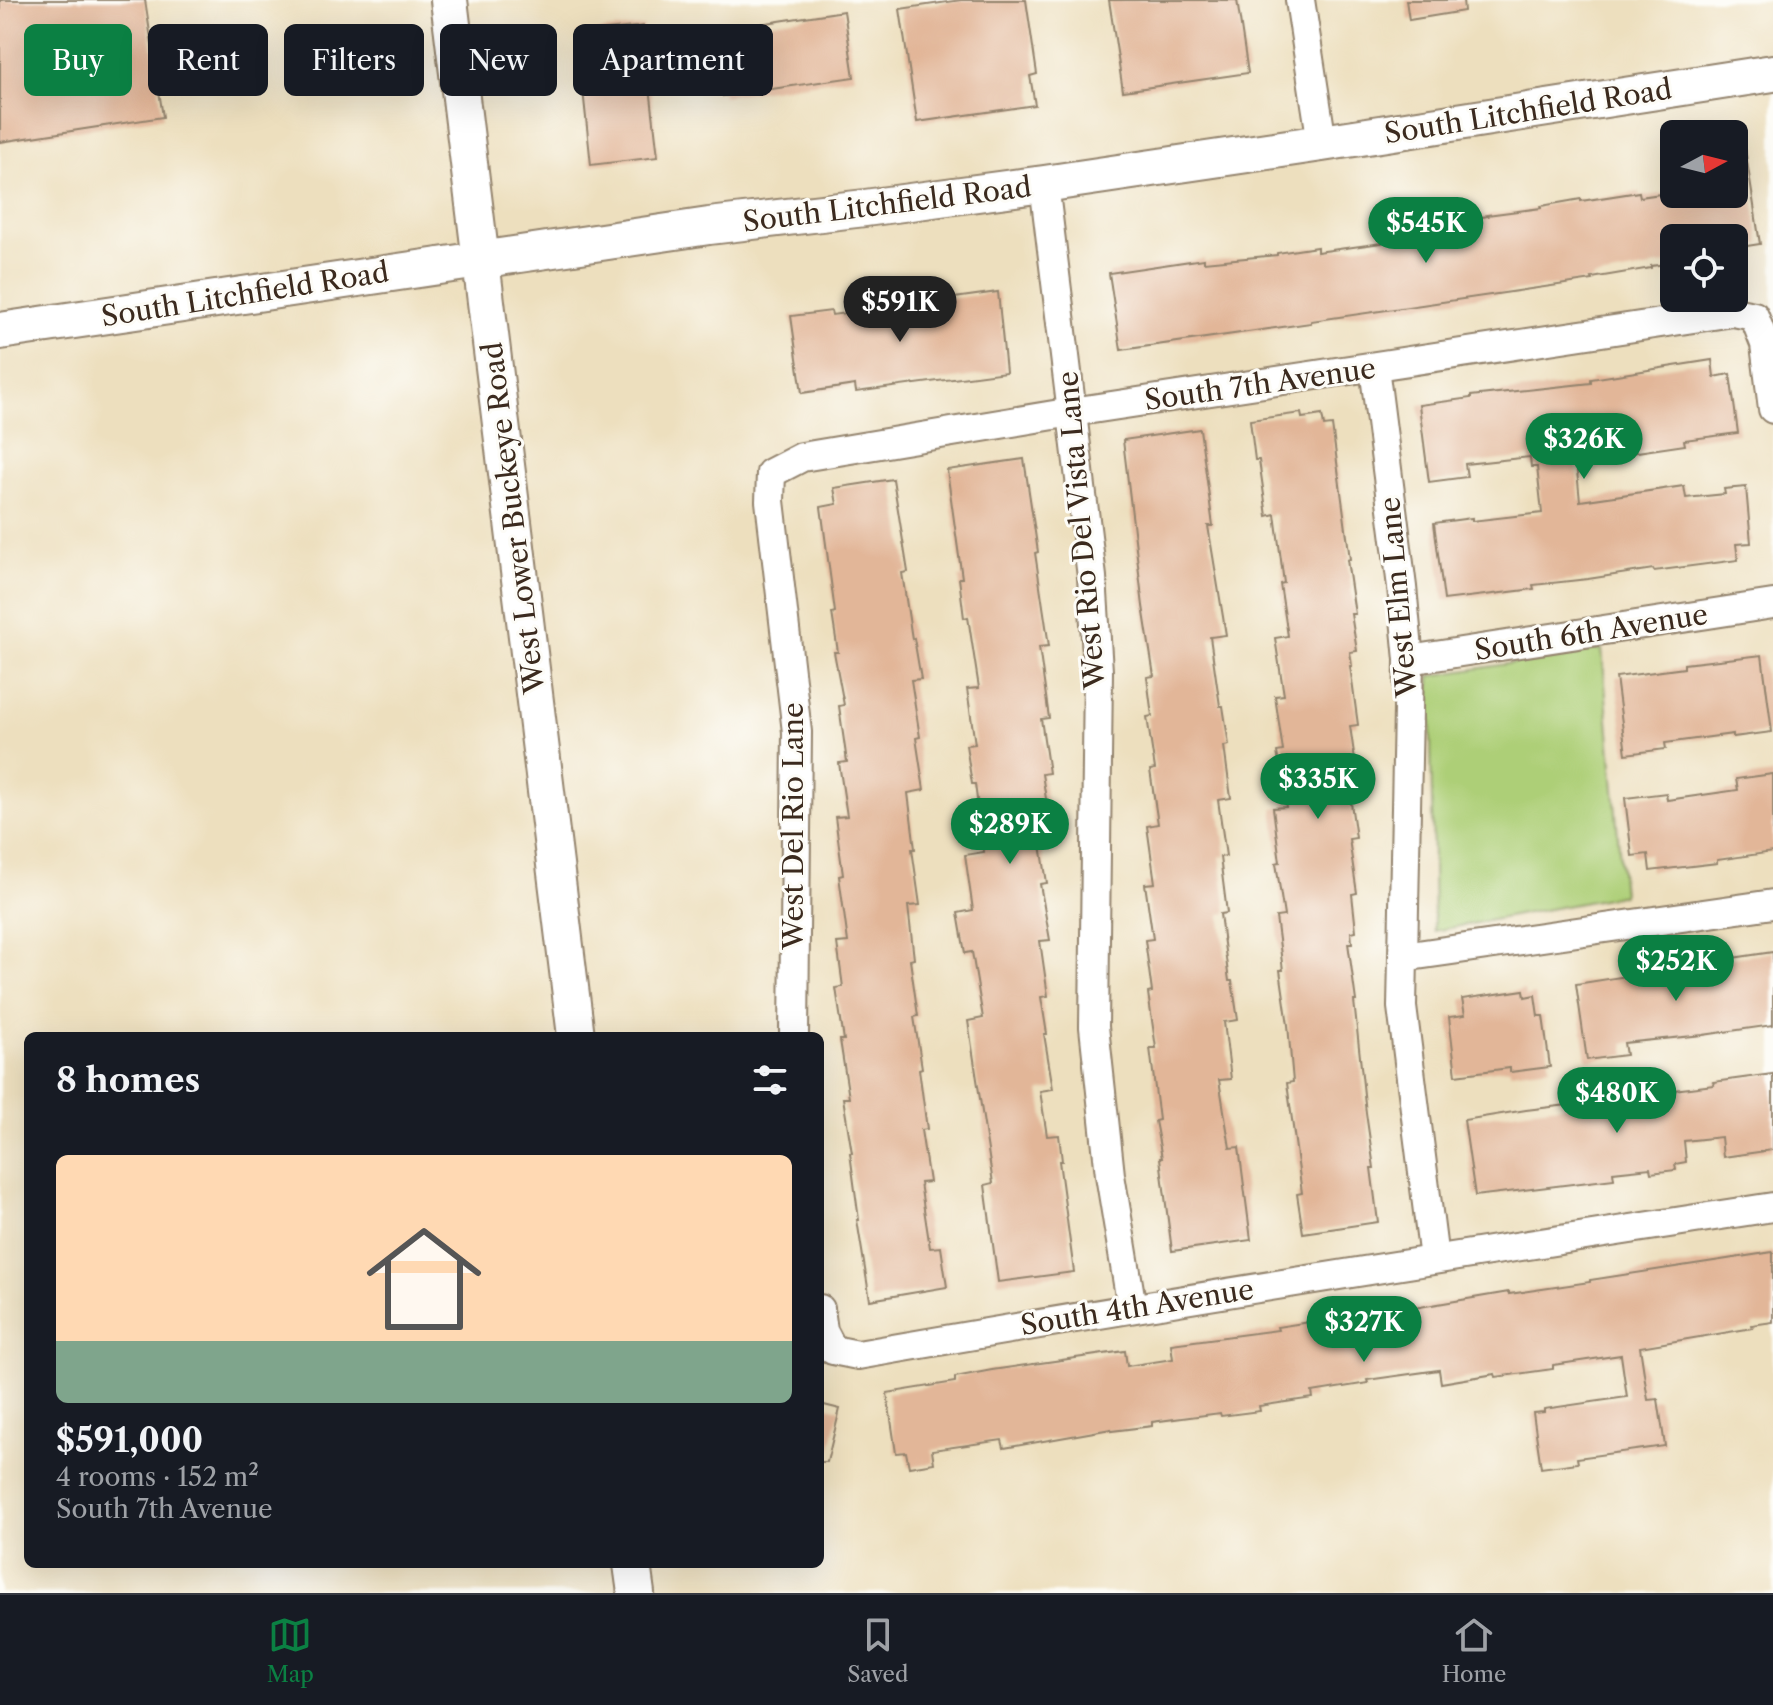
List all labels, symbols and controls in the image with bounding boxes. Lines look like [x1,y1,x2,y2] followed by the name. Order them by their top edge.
[24,24,132,96] chip: Buy
[148,24,268,96] chip: Rent
[284,24,424,96] chip: Filters
[440,24,557,96] chip: New
[573,24,773,96] chip: Apartment
[1382,71,1674,151] street label: South Litchfield Road
[1660,120,1748,208] north arrow
[1660,120,1748,312] map controls
[741,169,1033,239] street label: South Litchfield Road
[1370,197,1482,265] pin: $545K
[1386,207,1466,239] text: $545K
[1660,224,1748,312] button: locate
[99,254,391,334] street label: South Litchfield Road
[844,276,956,344] pin: $591K
[862,286,938,318] text: $591K
[475,340,552,697] street label: West Lower Buckeye Road
[1142,351,1378,417] street label: South 7th Avenue
[1050,370,1112,691] street label: West Rio Del Vista Lane
[1528,413,1640,481] pin: $326K
[1544,423,1624,455] text: $326K
[1372,495,1424,700] street label: West Elm Lane
[1472,597,1710,667] street label: South 6th Avenue
[776,702,810,951] street label: West Del Rio Lane
[1262,753,1374,821] pin: $335K
[1278,763,1358,795] text: $335K
[954,798,1066,866] pin: $289K
[969,808,1051,840] text: $289K
[1620,935,1732,1003] pin: $252K
[1636,945,1716,977] text: $252K
[748,1058,792,1102] icon: filters
[56,1059,200,1101] text: 8 homes
[1561,1067,1673,1135] pin: $480K
[1575,1077,1659,1109] text: $480K
[352,1207,496,1351] icon: home
[1018,1272,1256,1342] street label: South 4th Avenue
[1308,1296,1420,1364] pin: $327K
[1325,1306,1403,1338] text: $327K
[56,1419,203,1461] text: $591,000
[56,1461,259,1493] text: 4 rooms · 152 m²
[56,1493,273,1525] text: South 7th Avenue
[267,1613,314,1688] tab: Map
[847,1613,908,1688] tab: Saved
[1442,1613,1506,1688] tab: Home

